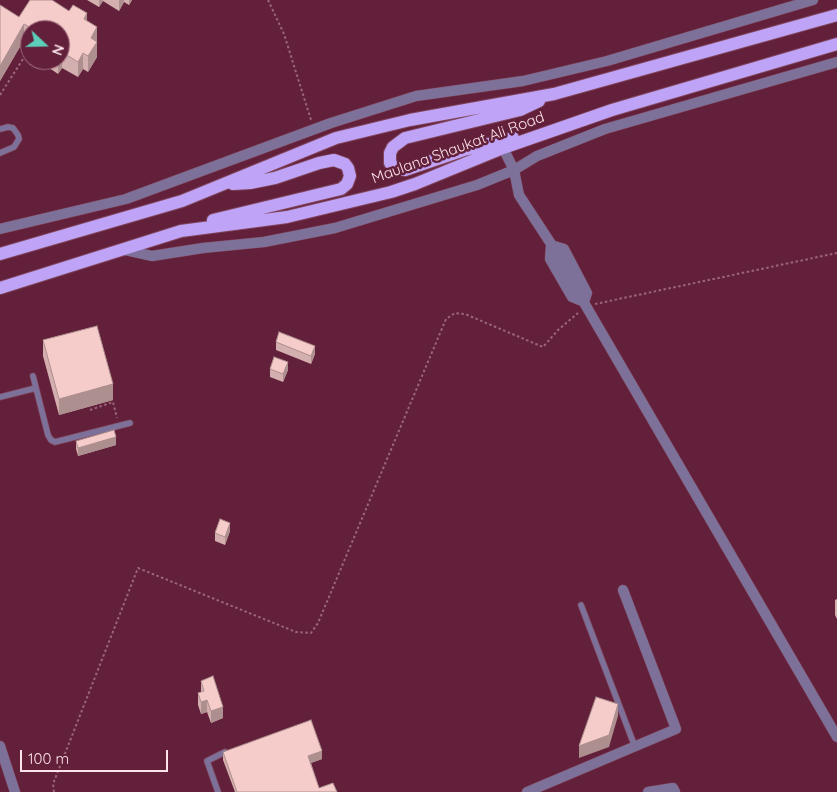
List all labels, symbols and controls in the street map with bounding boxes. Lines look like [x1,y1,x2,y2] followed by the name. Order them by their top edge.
[20,20,70,70] north arrow
[48,42,68,58] text: N
[369,108,547,188] street label: Maulana Shaukat Ali Road
[22,740,170,772] scale bar
[28,749,69,768] text: 100 m

